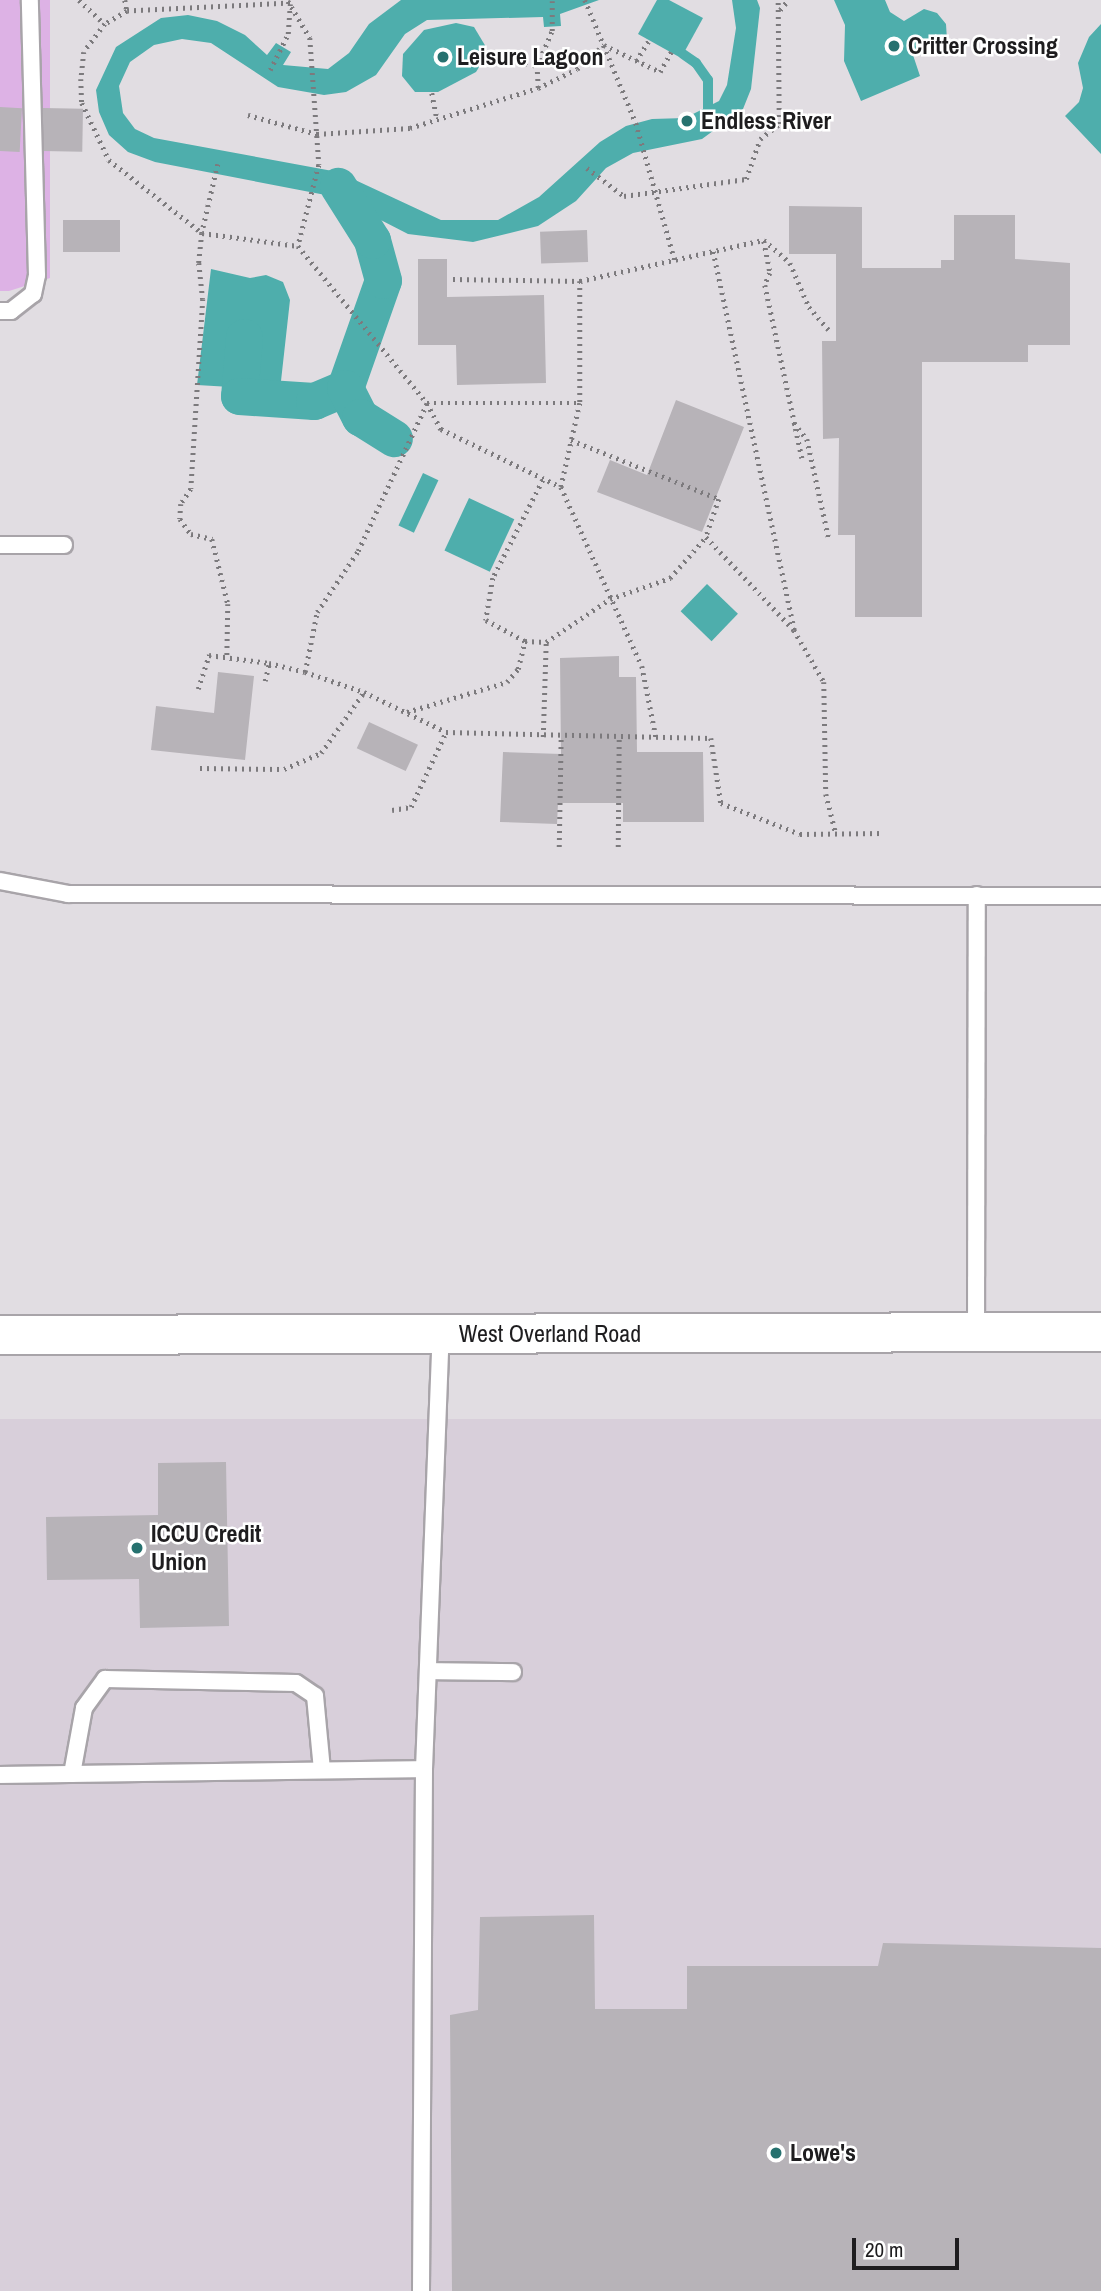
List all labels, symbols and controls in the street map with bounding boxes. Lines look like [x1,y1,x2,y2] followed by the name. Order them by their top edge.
[908,32,1058,60] place label: Critter Crossing
[886,38,902,54] marker: Critter Crossing
[457,43,604,71] place label: Leisure Lagoon
[435,49,451,65] marker: Leisure Lagoon
[701,107,831,135] place label: Endless River
[679,113,695,129] marker: Endless River
[459,1320,641,1348] street label: West Overland Road
[151,1520,261,1576] place label: ICCU Credit Union
[129,1540,145,1556] marker: ICCU Credit Union
[790,2139,856,2167] place label: Lowe's
[768,2145,784,2161] marker: Lowe's
[856,2224,963,2268] scale bar
[865,2235,903,2264] text: 20 m

